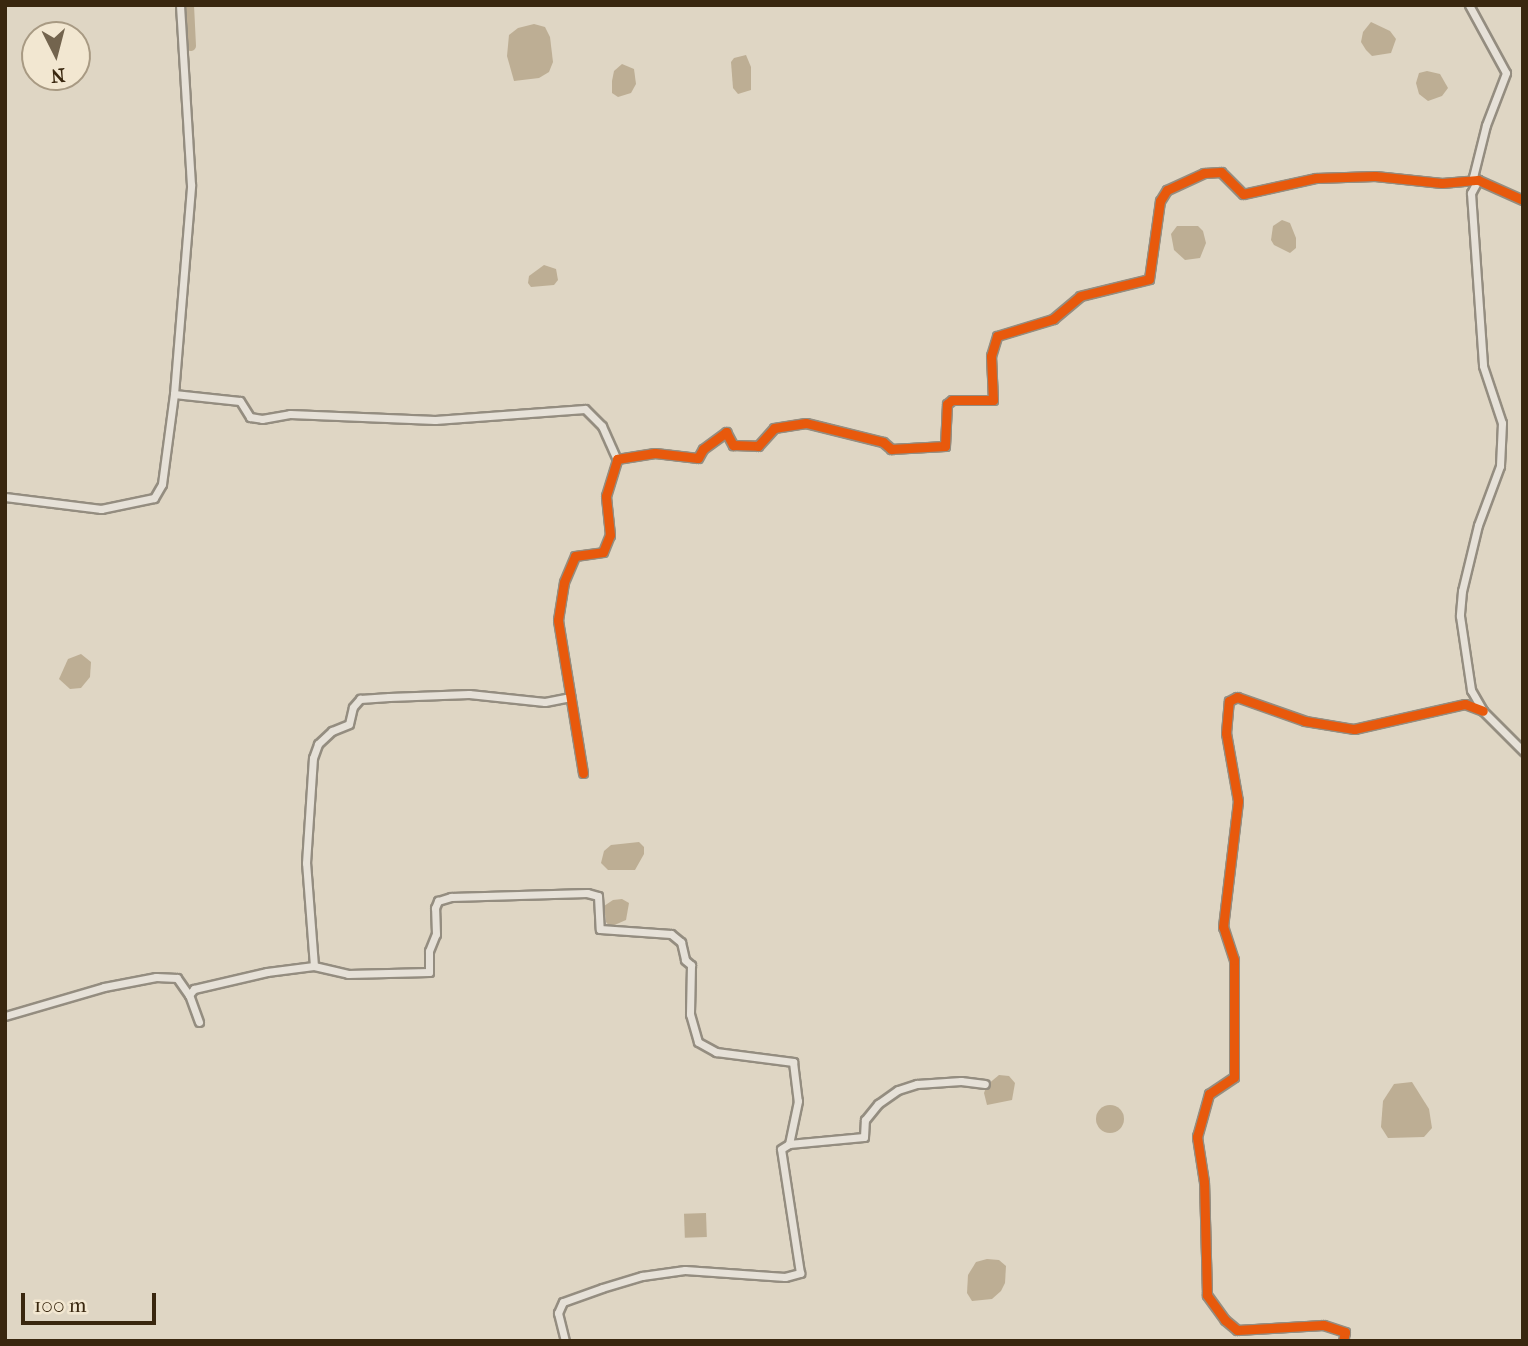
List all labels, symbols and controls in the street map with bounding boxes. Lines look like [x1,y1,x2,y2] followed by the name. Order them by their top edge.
[21,21,91,91] north arrow
[50,63,66,87] text: N
[24,1280,159,1324] scale bar
[34,1293,87,1317] text: 100 m

